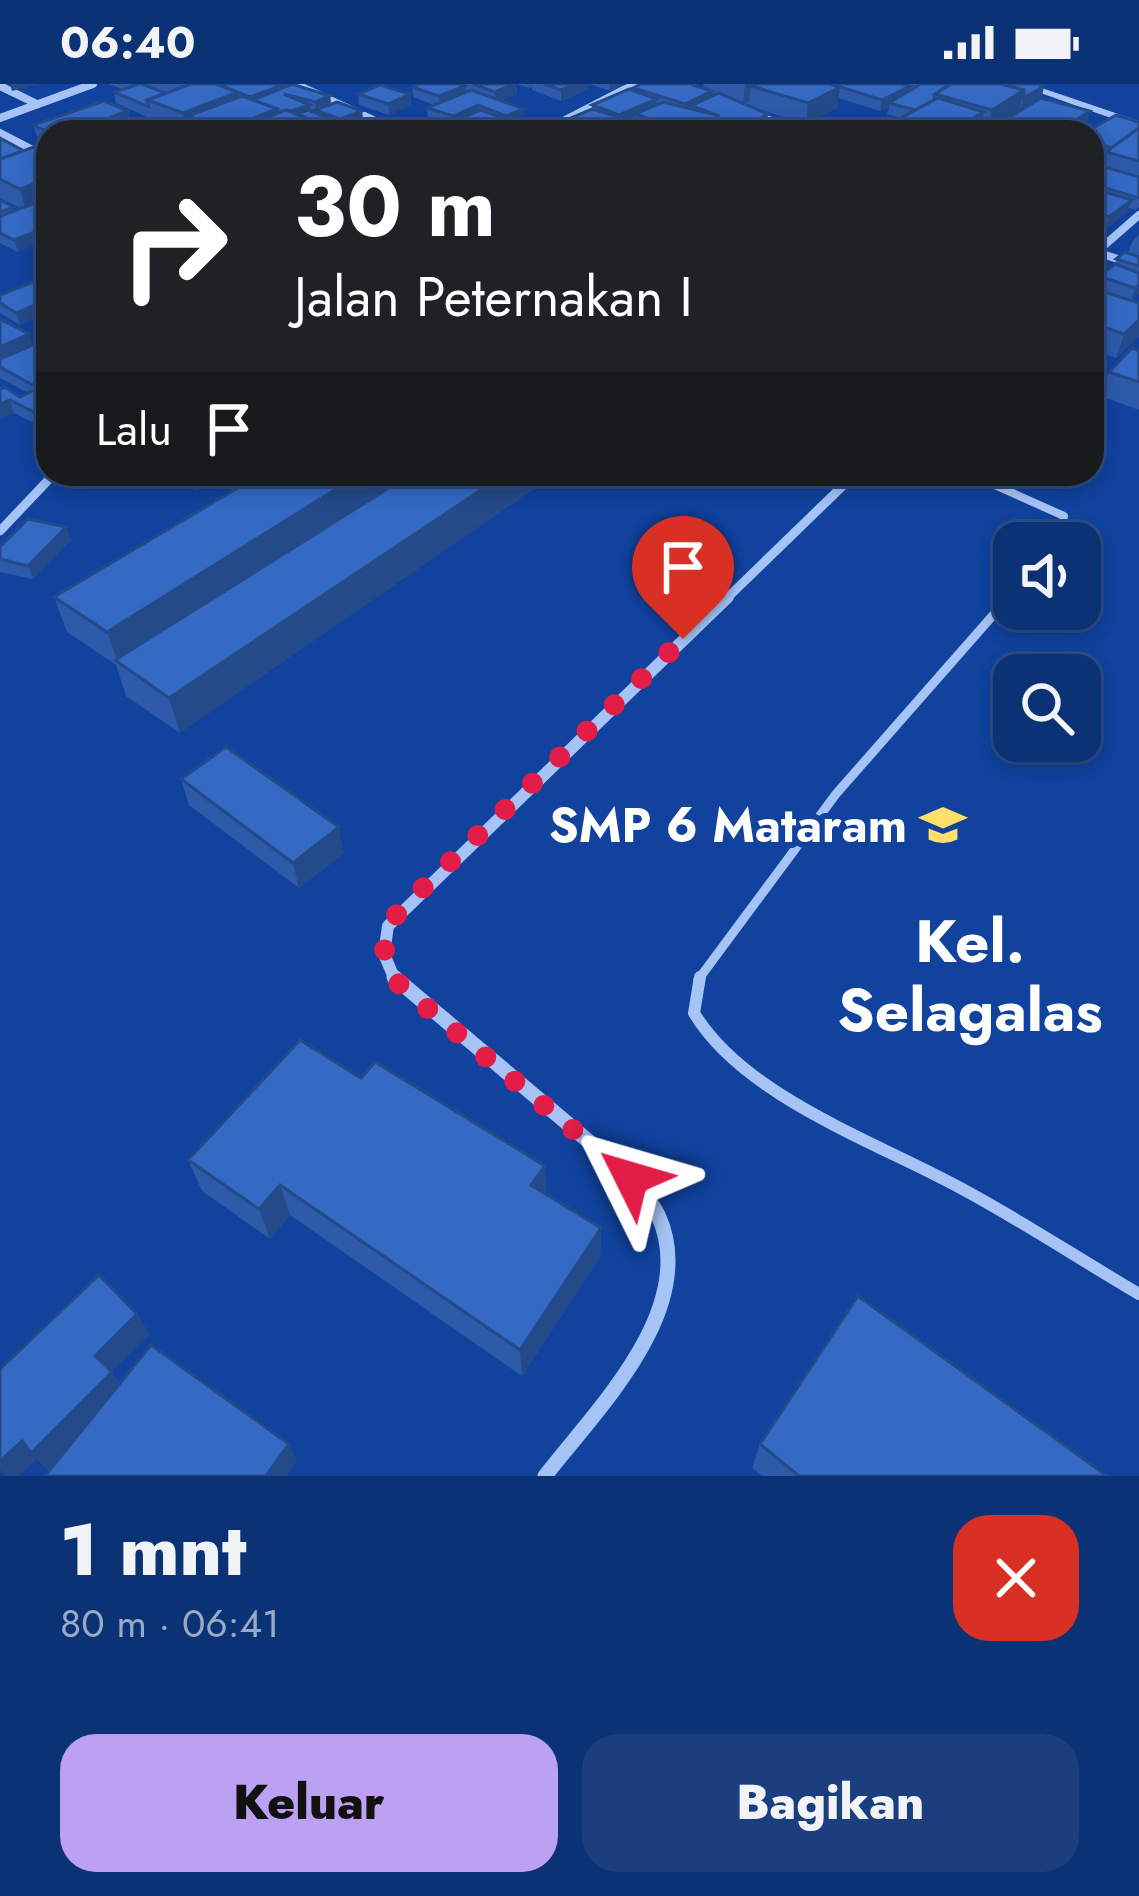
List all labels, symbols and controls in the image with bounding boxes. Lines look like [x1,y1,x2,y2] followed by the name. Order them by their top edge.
[60,10,196,75] text: 06:40
[294,146,496,268] text: 30 m
[96,168,252,324] icon: right
[294,258,693,336] text: Jalan Peternakan I
[196,396,262,462] icon: arrive
[96,397,172,462] text: Lalu
[632,516,734,639] pin
[993,522,1101,762] map controls
[993,522,1101,630] button: sound
[650,534,716,600] icon: arrive
[993,654,1101,762] button: search
[549,791,907,860] place label: SMP 6 Mataram
[918,800,968,850] school or university icon: SMP 6 Mataram
[837,898,1103,1054] district label: Kel. Selagalas
[568,1115,694,1241] position arrow
[60,1498,246,1602] text: 1 mnt
[953,1515,1079,1641] button: close
[60,1595,280,1652] text: 80 m · 06:41
[60,1734,558,1872] button: Keluar
[582,1734,1079,1872] button: Bagikan

